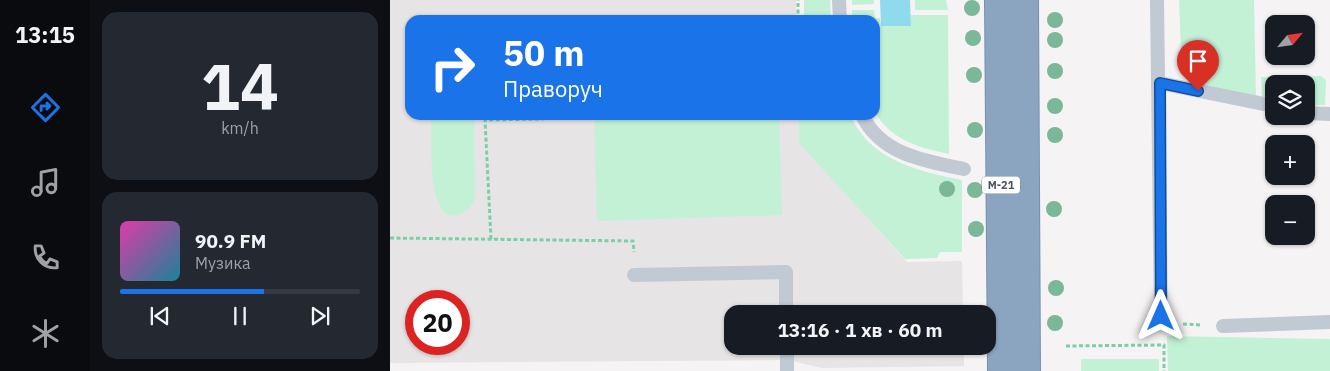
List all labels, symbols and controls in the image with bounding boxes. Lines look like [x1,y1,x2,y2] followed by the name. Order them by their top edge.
[1265,15,1315,65] north arrow
[1265,15,1315,245] map controls
[15,20,75,49] text: 13:15
[503,30,585,76] text: 50 m
[420,35,485,100] icon: right
[1177,40,1219,91] pin
[201,43,279,128] text: 14
[1184,47,1212,75] icon: arrive
[503,74,603,103] text: Праворуч
[1265,75,1315,125] button: layers
[28,90,63,125] icon: directions
[221,118,259,138] text: km/h
[1265,135,1315,185] button: +
[28,165,63,200] icon: music
[982,176,1020,194] road number: М-21
[1265,195,1315,245] button: −
[195,229,266,253] text: 90.9 FM
[28,240,63,275] icon: phone
[195,253,251,273] text: Музика
[1134,289,1186,341] position arrow
[405,290,470,355] speed limit sign: 20
[146,302,174,330] icon: previous
[226,302,254,330] icon: pause
[306,302,334,330] icon: next
[28,316,63,351] icon: climate
[777,318,943,342] text: 13:16 · 1 хв · 60 m

